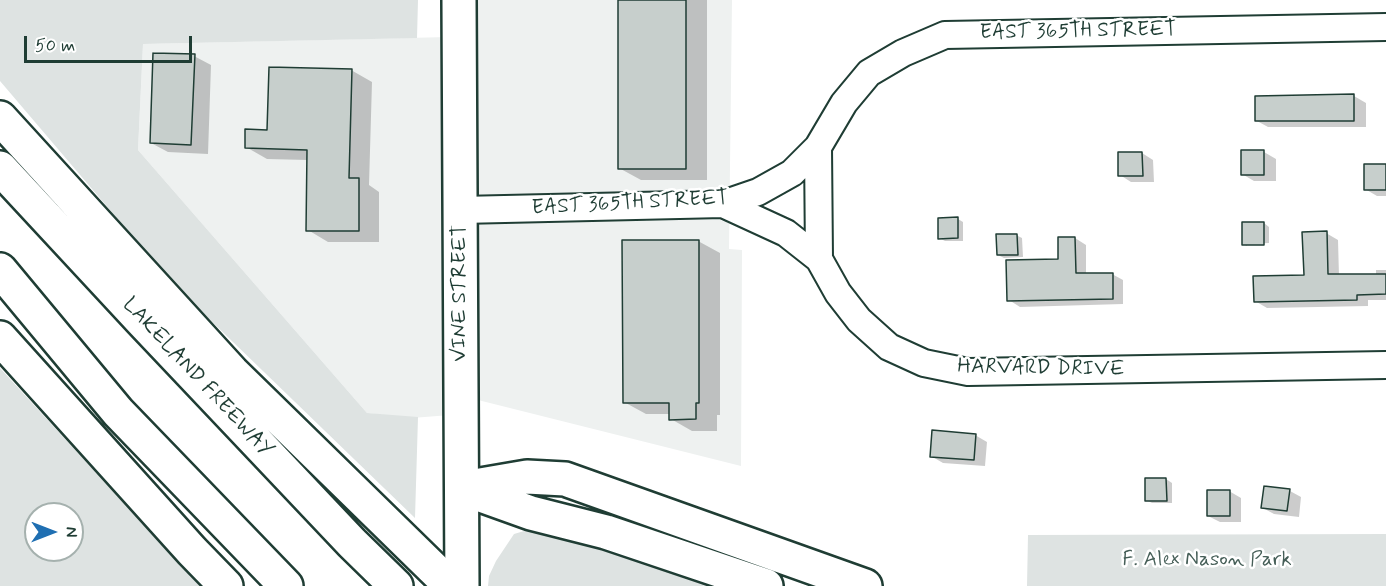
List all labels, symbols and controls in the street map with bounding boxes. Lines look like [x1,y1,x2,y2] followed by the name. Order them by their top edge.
[979,18,1177,46] street label: EAST 365TH STREET
[27,24,195,62] scale bar
[35,34,75,58] text: 50 m
[531,186,729,222] street label: EAST 365TH STREET
[448,224,474,362] street label: VINE STREET
[116,293,278,463] street label: LAKELAND FREEWAY
[957,355,1125,383] street label: HARVARD DRIVE
[24,502,84,562] north arrow
[60,527,81,537] text: N
[1122,548,1292,574] park label: F. Alex Nason Park

